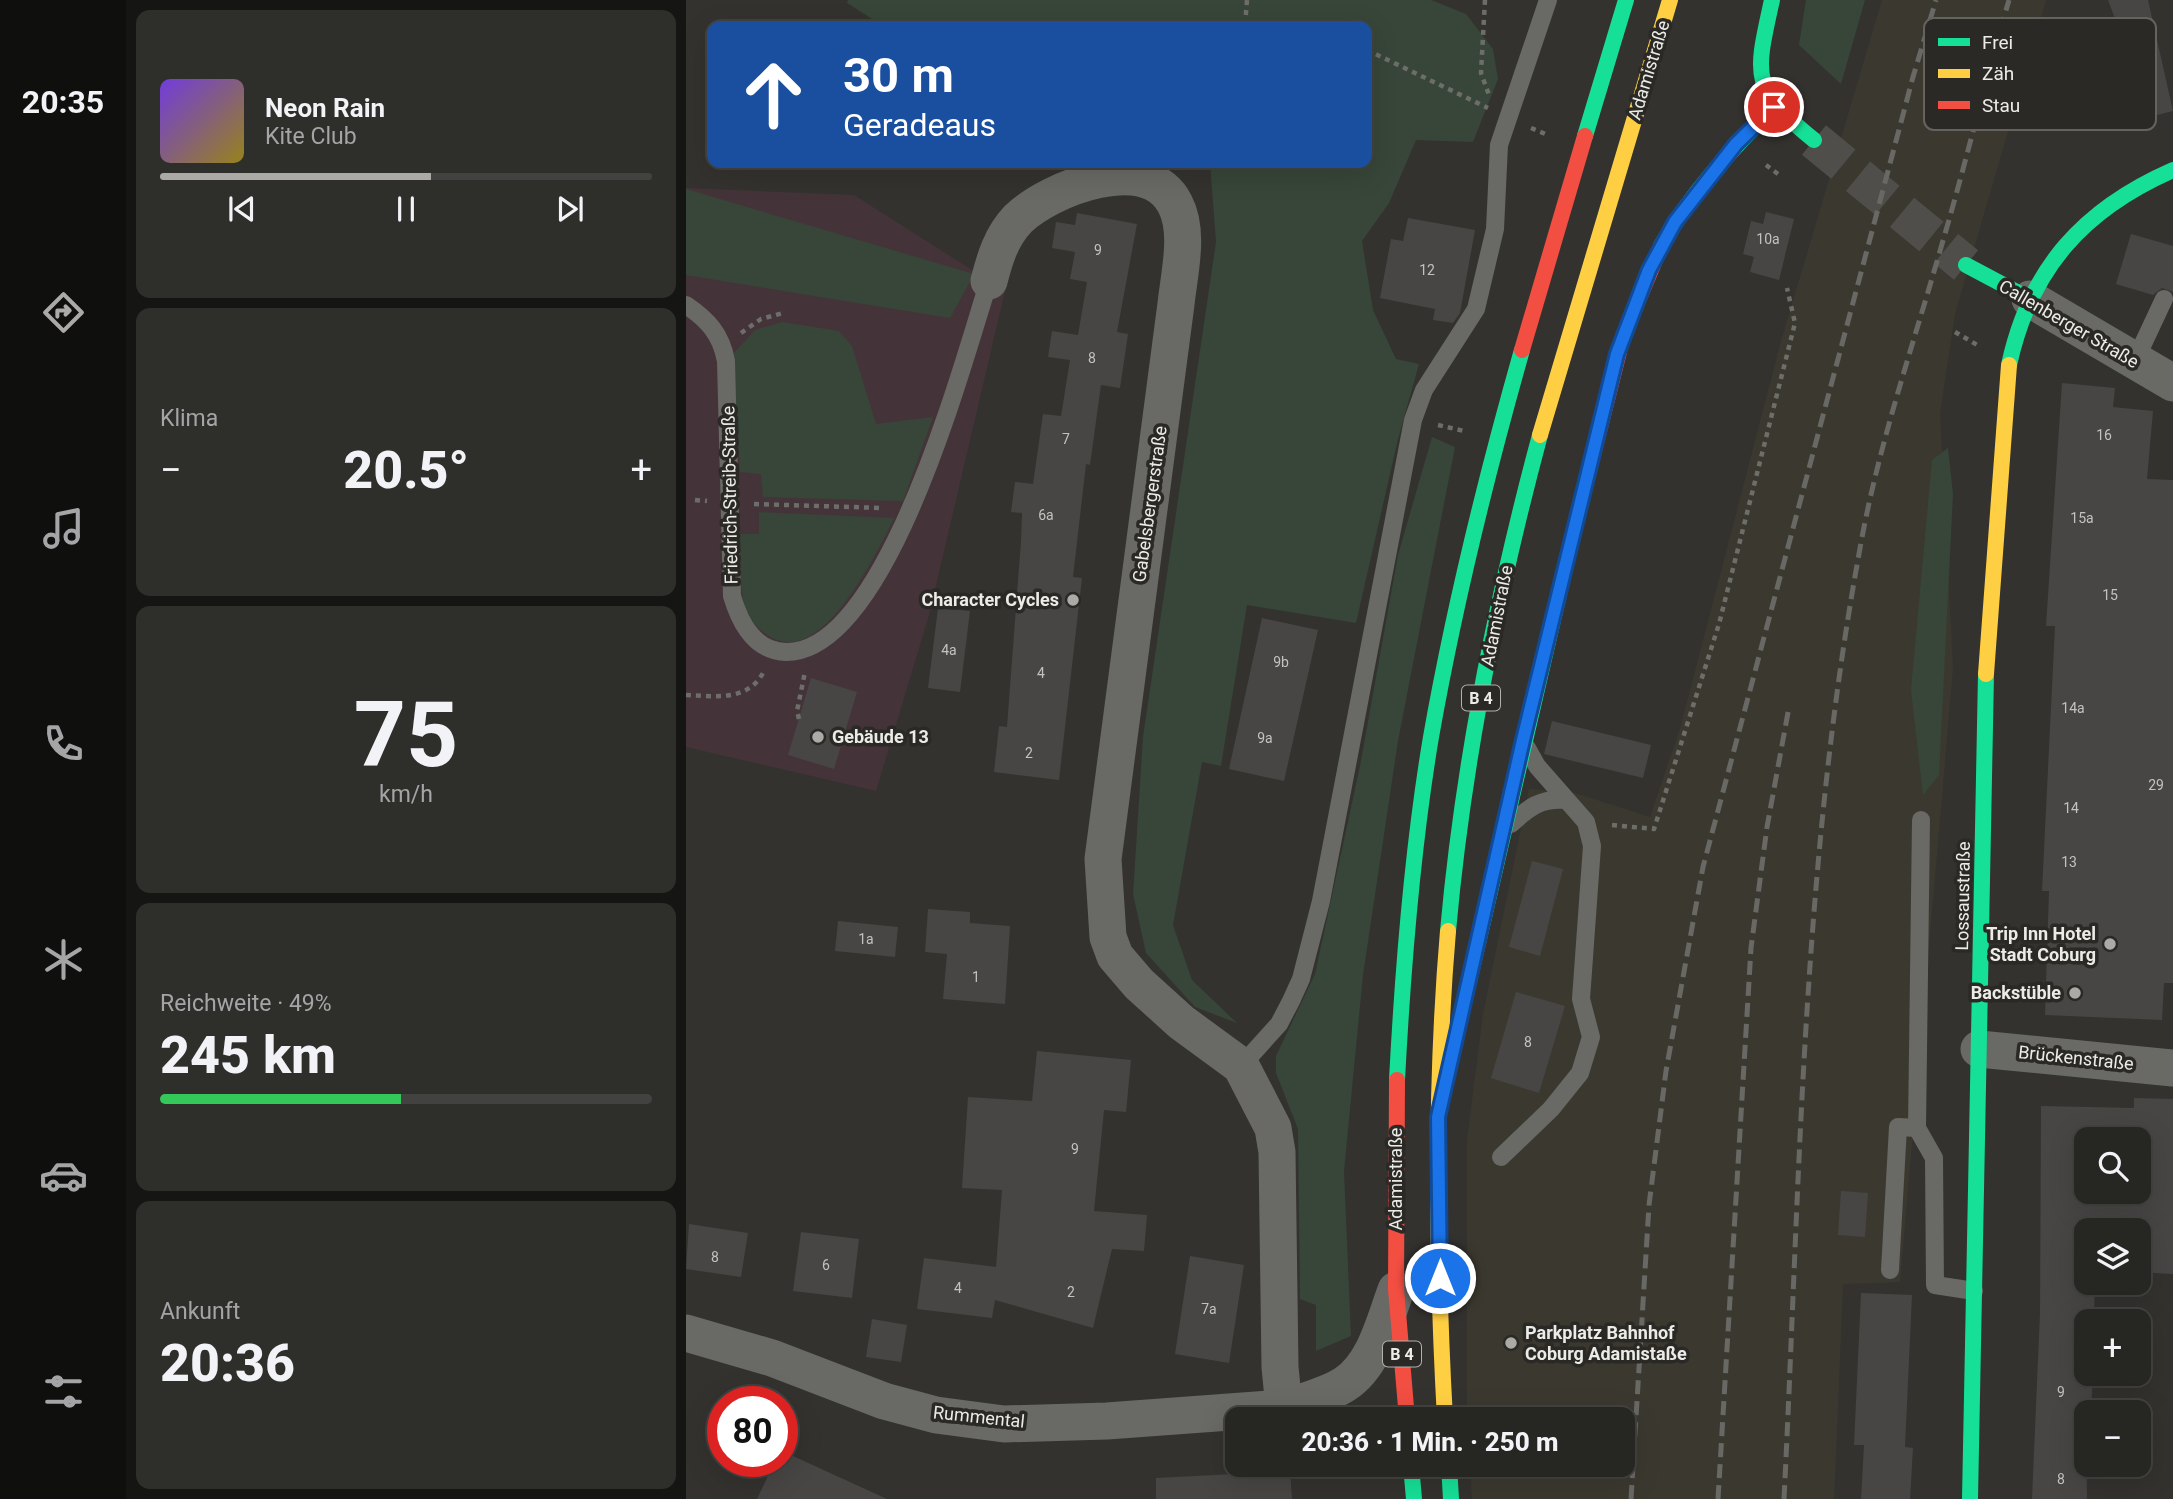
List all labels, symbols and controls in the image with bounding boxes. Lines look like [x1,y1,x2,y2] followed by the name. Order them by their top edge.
[1623,18,1674,122] street label: Adamistraße
[1924,18,2156,130] legend
[1982,31,2013,54] text: Frei
[843,47,954,104] text: 30 m
[728,49,819,140] icon: ahead
[1982,62,2014,85] text: Zäh
[1744,77,1804,137] pin
[22,83,104,121] text: 20:35
[1755,88,1793,126] icon: arrive
[265,93,385,123] text: Neon Rain
[1982,94,2020,117] text: Stau
[843,106,996,144] text: Geradeaus
[265,123,357,150] text: Kite Club
[223,190,261,228] icon: previous
[387,190,425,228] icon: pause
[551,190,589,228] icon: next
[1756,231,1780,247] house number: 10a
[1094,242,1102,258] house number: 9
[1419,262,1435,278] house number: 12
[1996,275,2143,372] street label: Callenberger Straße
[39,288,88,337] icon: directions
[1088,350,1096,366] house number: 8
[160,405,218,432] text: Klima
[717,406,742,584] street label: Friedrich-Streib-Straße
[1128,424,1171,583] street label: Gabelsbergerstraße
[2096,427,2112,443] house number: 16
[1062,431,1070,447] house number: 7
[343,440,469,501] text: 20.5°
[160,448,182,492] text: −
[630,448,652,492] text: +
[39,504,88,553] icon: music
[1038,507,1054,523] house number: 6a
[2070,510,2094,526] house number: 15a
[1476,563,1517,668] street label: Adamistraße
[2102,587,2118,603] house number: 15
[921,589,1059,610] place label: Character Cycles
[1065,592,1081,608] marker: Character Cycles
[941,642,957,658] house number: 4a
[1273,654,1289,670] house number: 9b
[1037,665,1045,681] house number: 4
[354,682,458,788] text: 75
[1462,685,1500,710] road number: B 4
[2061,700,2085,716] house number: 14a
[39,719,88,768] icon: phone
[832,726,929,747] place label: Gebäude 13
[810,729,826,745] marker: Gebäude 13
[1257,730,1273,746] house number: 9a
[1025,745,1033,761] house number: 2
[2148,777,2164,793] house number: 29
[379,781,433,808] text: km/h
[2063,800,2079,816] house number: 14
[1951,841,1974,951] street label: Lossaustraße
[2061,854,2077,870] house number: 13
[1986,923,2096,965] place label: Trip Inn Hotel Stadt Coburg
[858,931,874,947] house number: 1a
[39,935,88,984] icon: climate
[2102,936,2118,952] marker: Trip Inn Hotel Stadt Coburg
[972,969,980,985] house number: 1
[1971,982,2061,1003] place label: Backstüble
[2067,985,2083,1001] marker: Backstüble
[160,990,332,1017] text: Reichweite · 49%
[160,1025,336,1086] text: 245 km
[1524,1034,1532,1050] house number: 8
[2017,1041,2135,1074] street label: Brückenstraße
[2074,1127,2151,1477] map controls
[2074,1127,2151,1204] button: search
[1385,1128,1406,1230] street label: Adamistraße
[1071,1141,1079,1157] house number: 9
[39,1151,88,1200] icon: car
[2074,1218,2151,1295] button: layers
[1403,1241,1477,1315] position arrow
[711,1249,719,1265] house number: 8
[822,1257,830,1273] house number: 6
[954,1280,962,1296] house number: 4
[1067,1284,1075,1300] house number: 2
[160,1298,240,1325] text: Ankunft
[1201,1301,1217,1317] house number: 7a
[2074,1309,2151,1386] button: +
[1525,1322,1687,1364] place label: Parkplatz Bahnhof Coburg Adamistaße
[160,1333,295,1394] text: 20:36
[1503,1335,1519,1351] marker: Parkplatz Bahnhof Coburg Adamistaße
[1383,1342,1421,1366] road number: B 4
[39,1367,88,1416] icon: filters
[2057,1384,2065,1400] house number: 9
[707,1386,798,1477] speed limit sign: 80
[2074,1400,2151,1477] button: −
[932,1401,1026,1432] street label: Rummental
[1301,1427,1559,1457] text: 20:36 · 1 Min. · 250 m
[2057,1471,2065,1487] house number: 8

